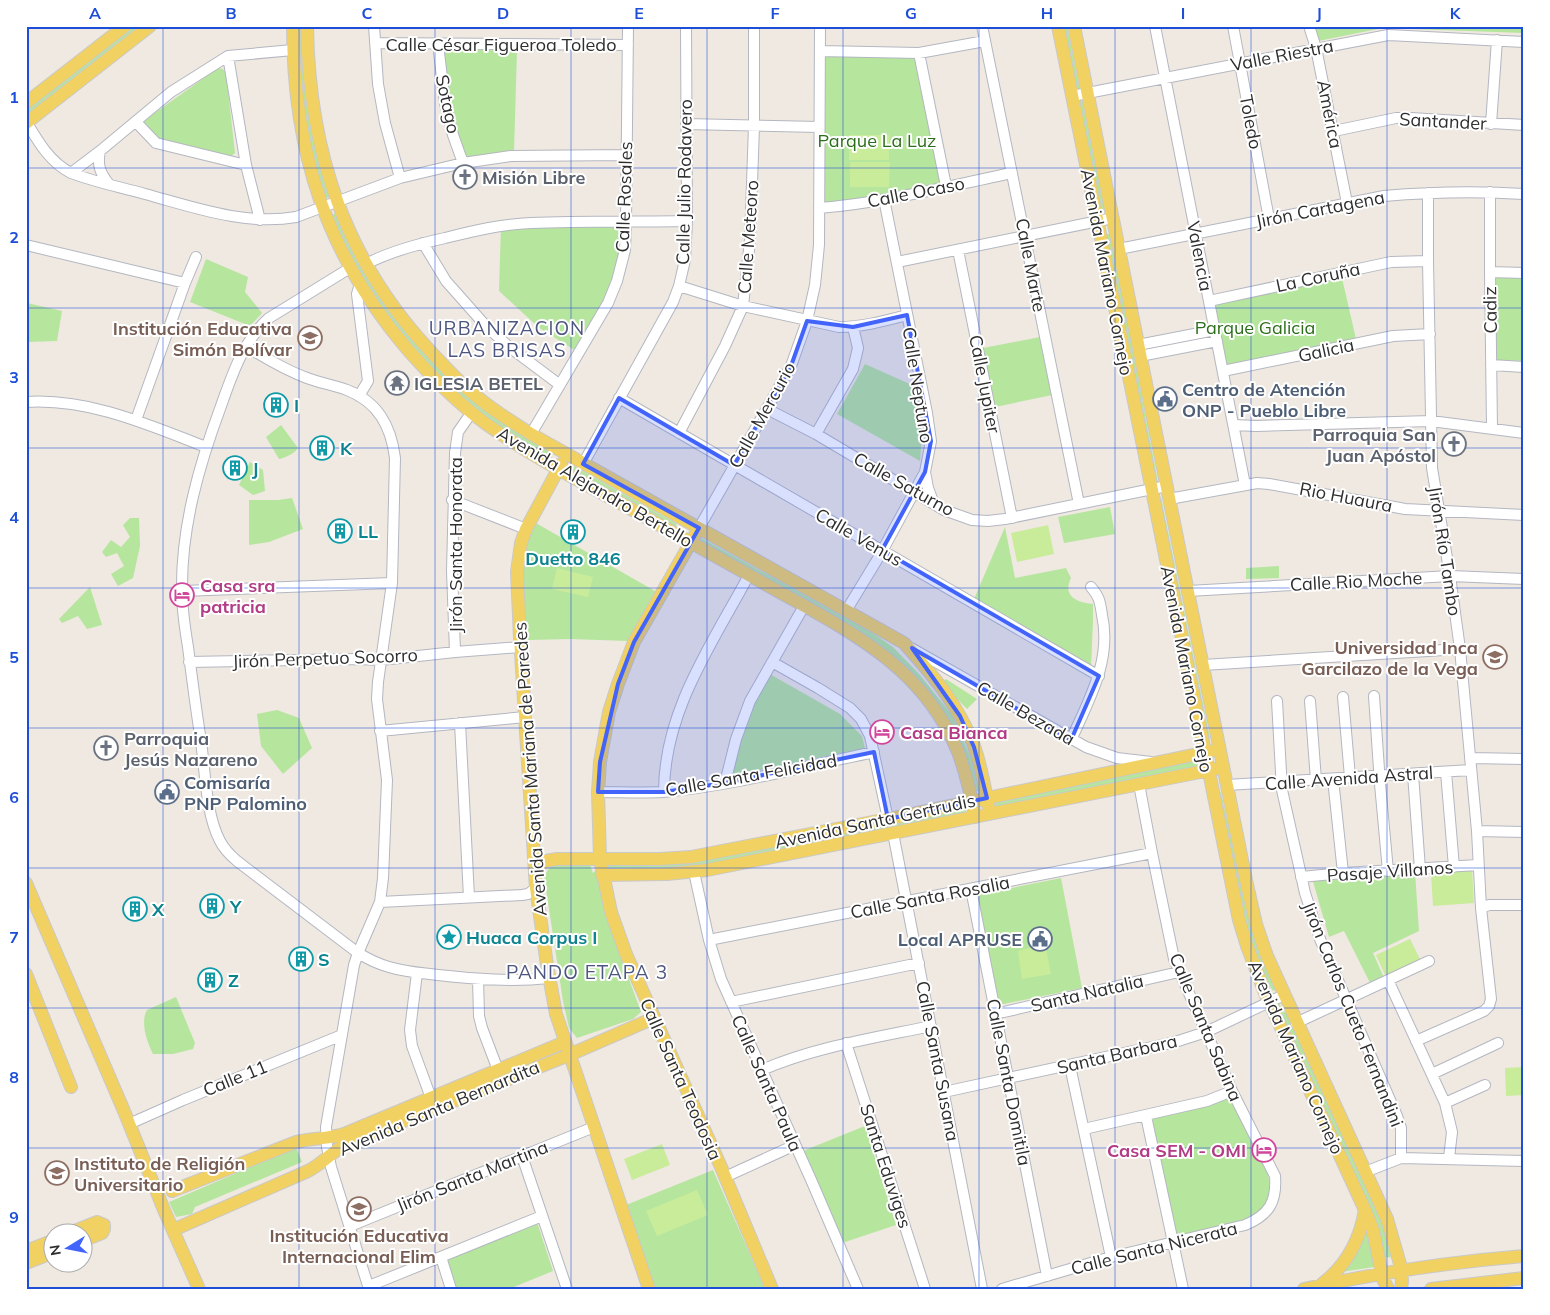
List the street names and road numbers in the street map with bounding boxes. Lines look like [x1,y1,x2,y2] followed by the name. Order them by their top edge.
[386,33,616,56] street label: Calle César Figueroa Toledo
[1229,34,1335,76] street label: Valle Riestra
[431,72,465,136] street label: Sotago
[1312,78,1348,150] street label: América
[1234,93,1268,151] street label: Toledo
[671,99,697,265] street label: Calle Julio Rodavero
[1399,107,1488,135] street label: Santander
[611,141,637,253] street label: Calle Rosales
[1076,167,1138,377] street label: Avenida Mariano Cornejo
[865,171,967,213] street label: Calle Ocaso
[733,179,763,295] street label: Calle Meteoro
[1253,185,1387,233] street label: Jirón Cartagena
[1011,216,1051,314] street label: Calle Marte
[1182,219,1218,293] street label: Valencia
[1274,257,1362,297] street label: La Coruña
[1478,286,1502,334] street label: Cadiz
[897,325,939,445] street label: Calle Neptuno
[964,333,1006,436] street label: Calle Jupiter
[1296,333,1356,367] street label: Galicia
[723,358,801,472] street label: Calle Mercurio
[493,422,697,552] street label: Avenida Alejandro Bertello
[849,447,959,521] street label: Calle Saturno
[444,457,467,633] street label: Jirón Santa Honorata
[1298,477,1394,517] street label: Rio Huaura
[1423,484,1467,618] street label: Jirón Río Tambo
[811,503,907,571] street label: Calle Venus
[1156,564,1218,774] street label: Avenida Mariano Cornejo
[1289,566,1423,596] street label: Calle Rio Moche
[508,621,552,917] street label: Avenida Santa Mariana de Paredes
[232,643,418,673] street label: Jirón Perpetuo Socorro
[973,676,1079,750] street label: Calle Bezada
[663,749,839,801] street label: Calle Santa Felicidad
[1264,761,1434,795] street label: Calle Avenida Astral
[773,788,978,854] street label: Avenida Santa Gertrudis
[1326,855,1454,887] street label: Pasaje Villanos
[848,870,1012,924] street label: Calle Santa Rosalia
[1297,898,1409,1130] street label: Jirón Carlos Cueto Fernandini
[1164,949,1248,1105] street label: Calle Santa Sabina
[1243,956,1349,1158] street label: Avenida Mariano Cornejo
[1028,969,1146,1017] street label: Santa Natalia
[911,979,965,1143] street label: Calle Santa Susana
[635,994,727,1164] street label: Calle Santa Teodosia
[982,997,1036,1167] street label: Calle Santa Domitila
[726,1011,808,1155] street label: Calle Santa Paula
[1055,1029,1179,1079] street label: Santa Barbara
[199,1055,271,1101] street label: Calle 11
[335,1055,543,1161] street label: Avenida Santa Bernardita
[855,1101,917,1231] street label: Santa Eduviges
[393,1135,551,1217] street label: Jirón Santa Martina
[1068,1216,1240,1280] street label: Calle Santa Nicerata

